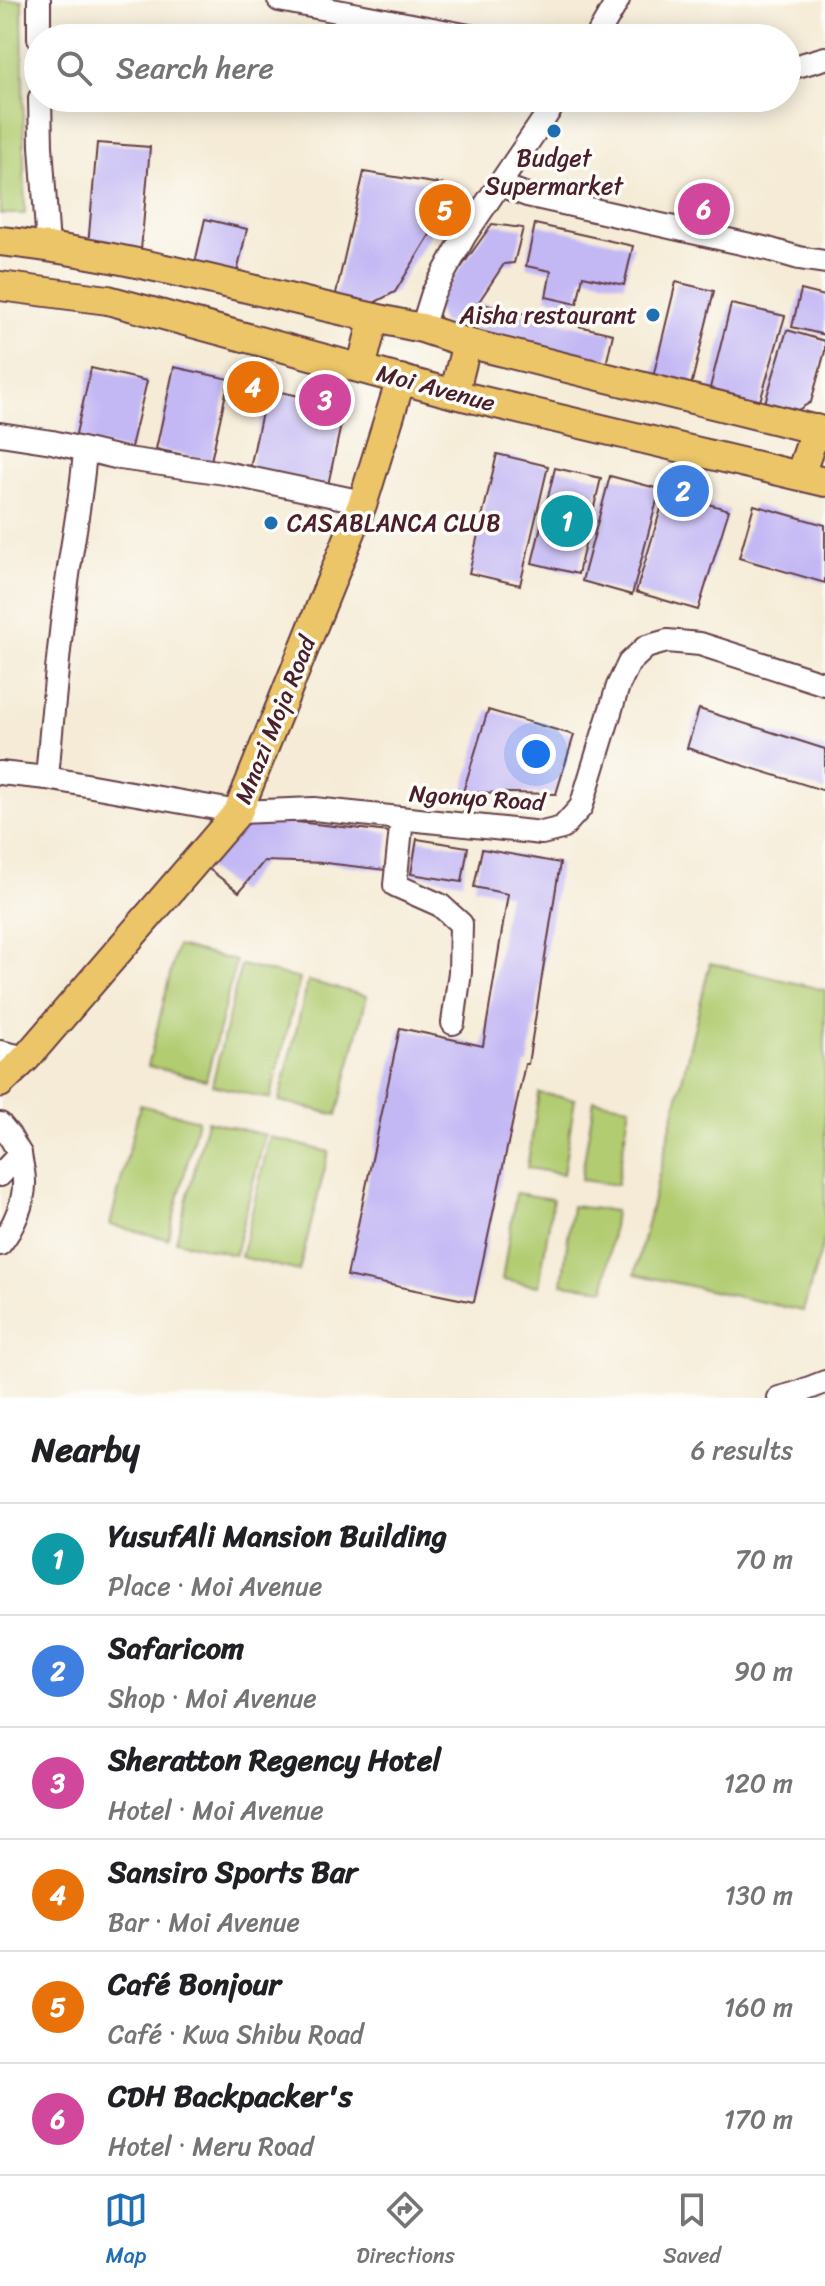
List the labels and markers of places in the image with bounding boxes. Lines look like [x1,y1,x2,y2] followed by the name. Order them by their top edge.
[545,122,563,140] marker: Budget Supermarket
[485,137,624,207] place label: Budget Supermarket
[678,179,730,239] pin: 6
[419,180,471,240] pin: 5
[459,294,637,336] place label: Aisha restaurant
[644,306,662,324] marker: Aisha restaurant
[227,357,279,417] pin: 4
[299,370,351,430] pin: 3
[657,461,709,521] pin: 2
[541,491,593,551] pin: 1
[287,502,501,544] place label: CASABLANCA CLUB
[262,514,280,532] marker: CASABLANCA CLUB

